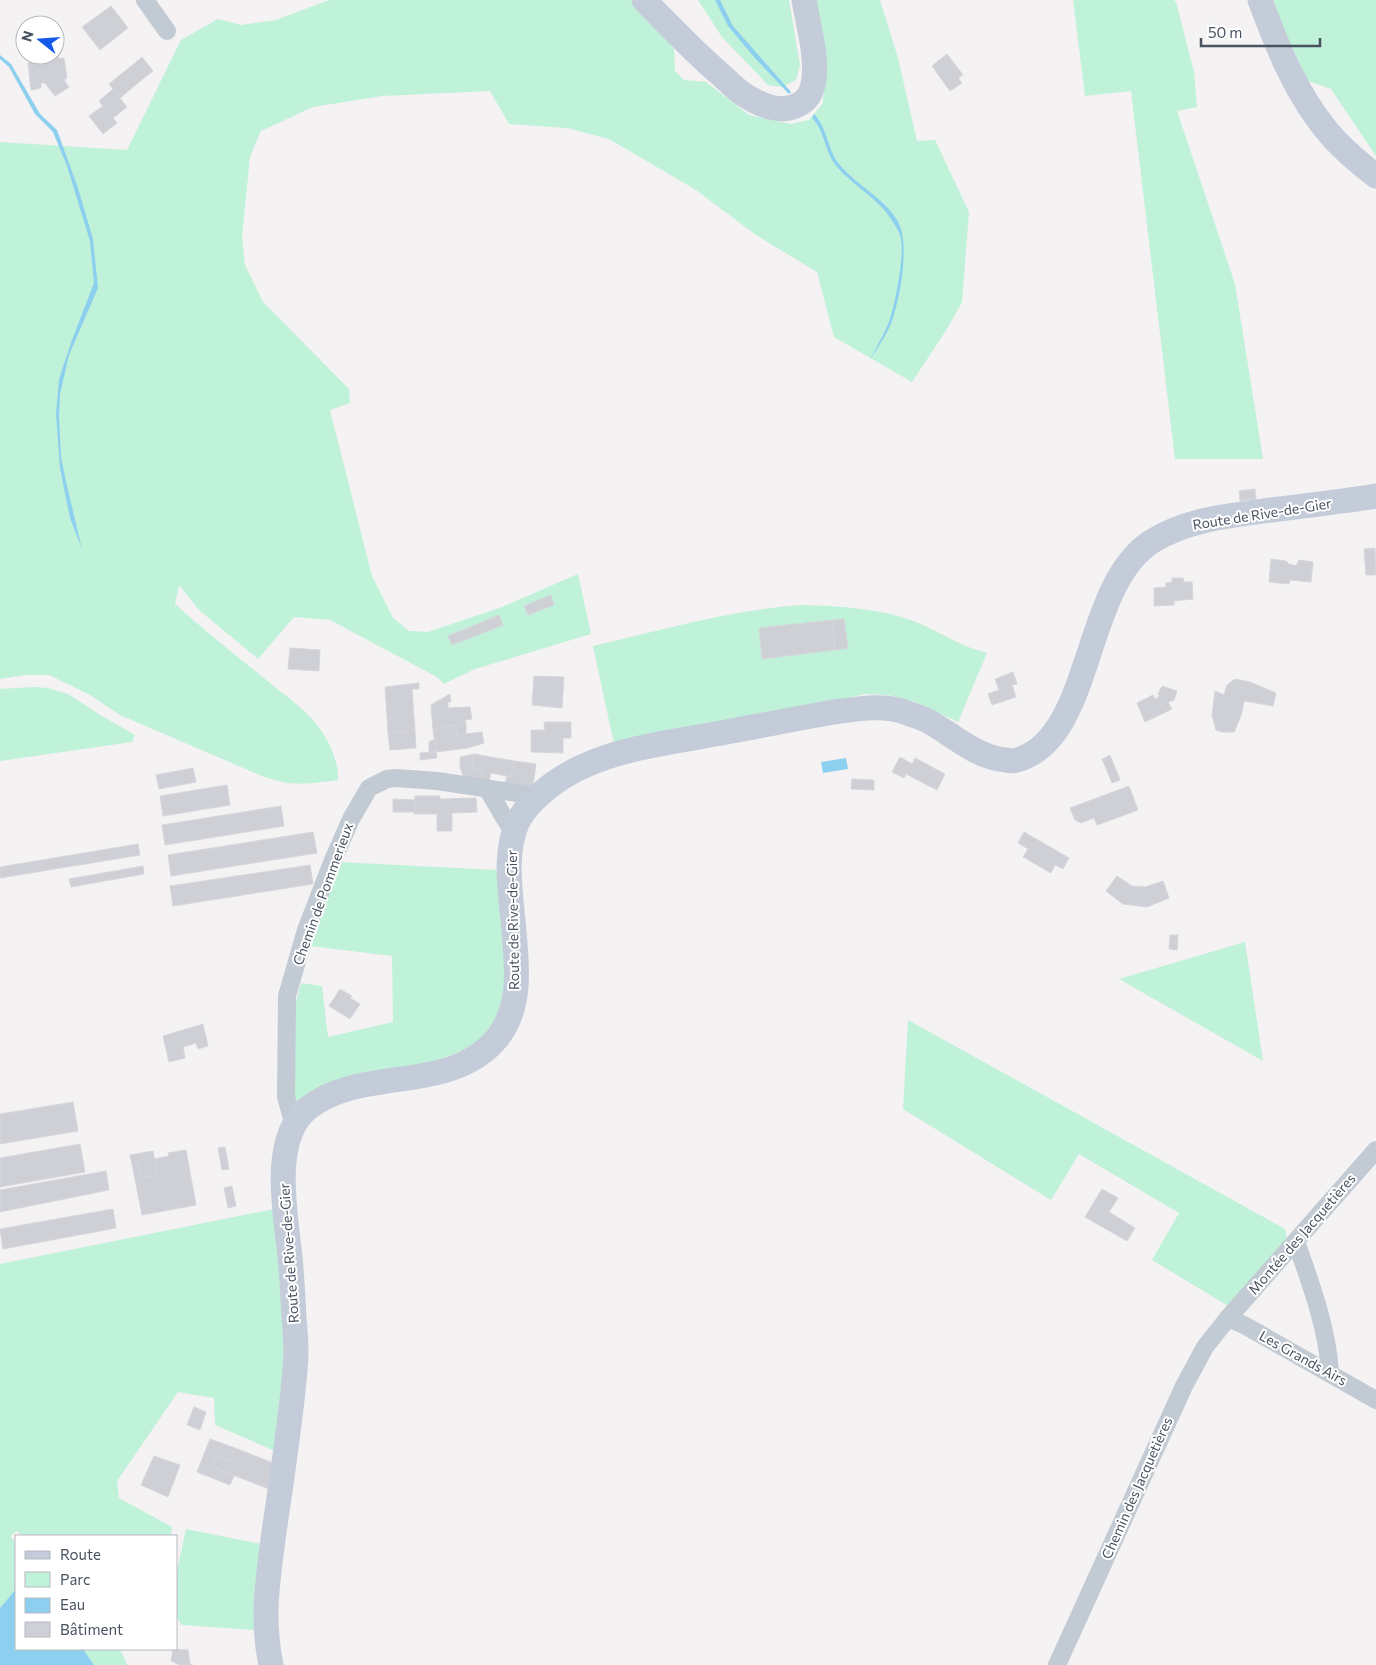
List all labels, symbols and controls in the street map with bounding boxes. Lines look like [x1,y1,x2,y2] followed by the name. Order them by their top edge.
[15,15,65,65] north arrow
[1201,15,1320,47] scale bar
[1208,23,1242,41] text: 50 m
[17,29,37,44] text: N
[1191,494,1333,533] street label: Route de Rive-de-Gier
[289,820,356,967] street label: Chemin de Pommerieux
[503,849,522,990] street label: Route de Rive-de-Gier
[1244,1170,1359,1298] street label: Montée des Jacquetières
[275,1182,302,1324] street label: Route de Rive-de-Gier
[1256,1326,1350,1389] street label: Les Grands Airs
[1098,1414,1176,1561] street label: Chemin des Jacquetières
[15,1535,178,1650] legend
[60,1545,101,1563] text: Route
[60,1570,90,1588] text: Parc
[60,1595,85,1613] text: Eau
[60,1620,123,1638] text: Bâtiment

